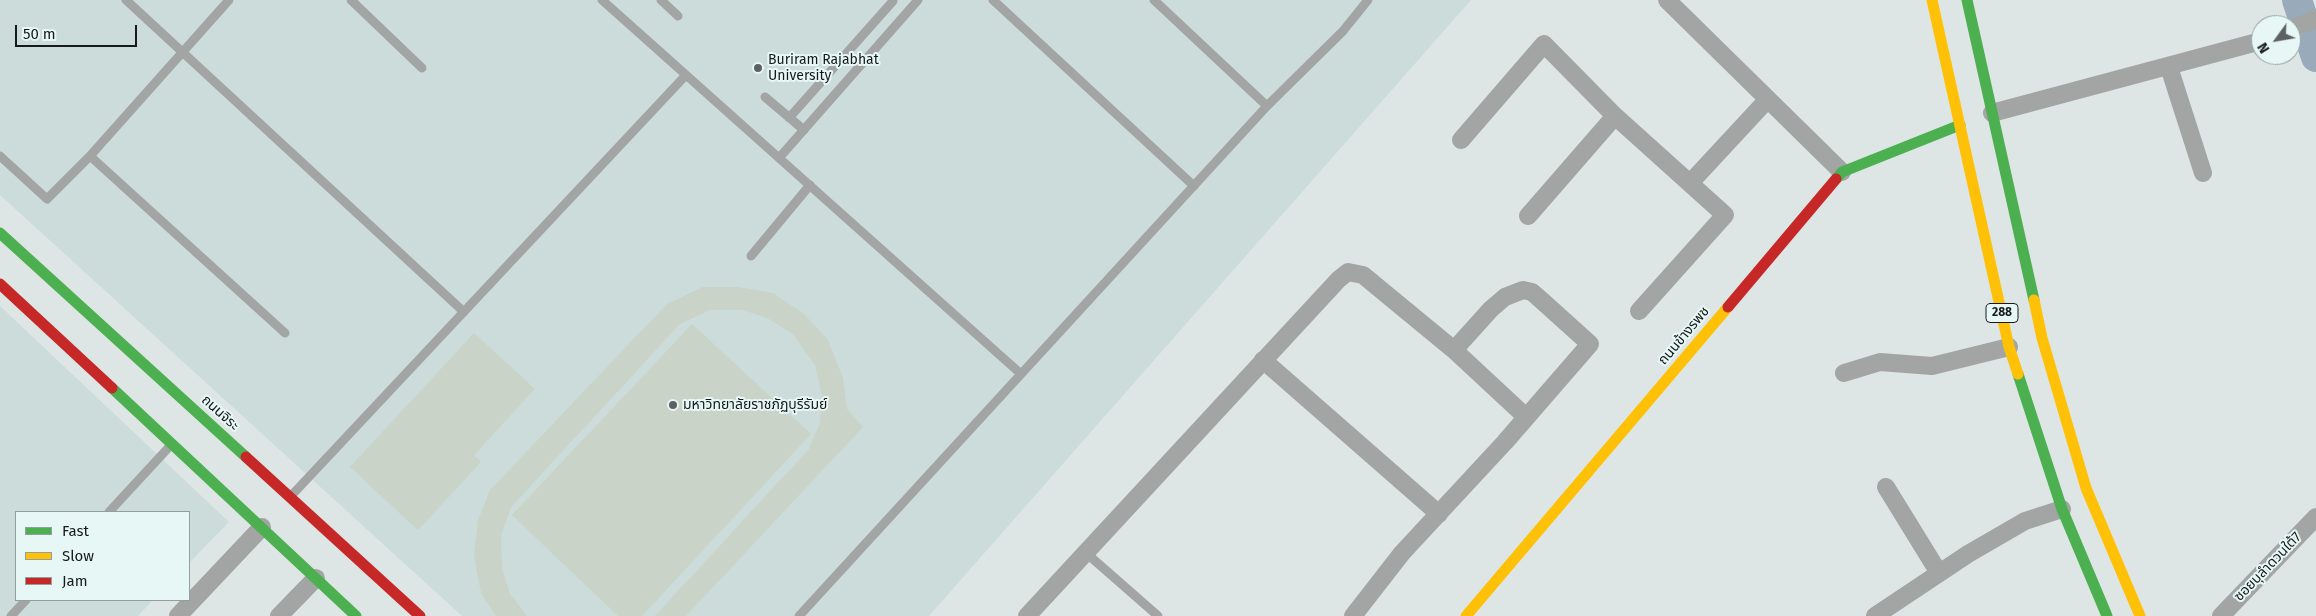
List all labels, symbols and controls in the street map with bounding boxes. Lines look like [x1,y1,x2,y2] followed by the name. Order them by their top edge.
[18,15,140,47] scale bar
[2251,15,2301,65] north arrow
[23,25,56,43] text: 50 m
[2254,39,2273,56] text: N
[768,52,879,84] place label: Buriram Rajabhat University
[752,62,764,74] marker: Buriram Rajabhat University
[1655,304,1713,368] street label: ถนนข้างรพช
[1986,304,2018,322] road number: 288
[198,392,242,434] street label: ถนนจิระ
[683,397,827,413] place label: มหาวิทยาลัยราชภัฏบุรีรัมย์
[667,399,679,411] marker: มหาวิทยาลัยราชภัฏบุรีรัมย์
[15,511,190,601] legend
[62,522,89,540] text: Fast
[2231,529,2305,605] street label: ซอยบุลำดวนใต้7
[62,547,94,565] text: Slow
[62,572,88,590] text: Jam

